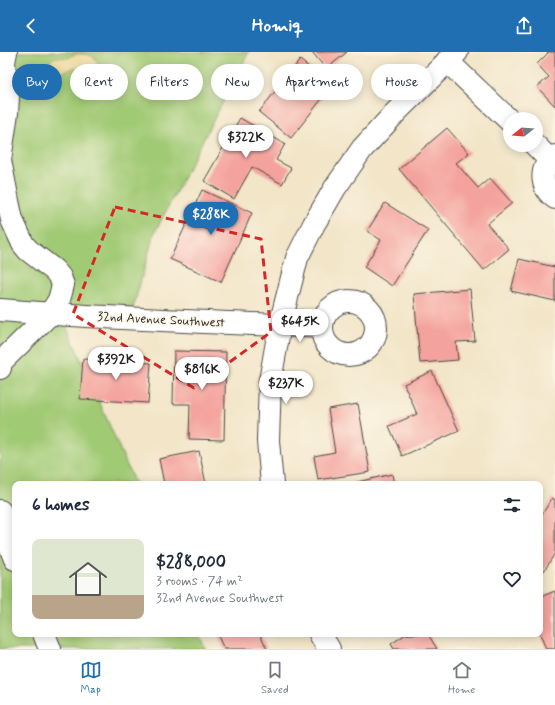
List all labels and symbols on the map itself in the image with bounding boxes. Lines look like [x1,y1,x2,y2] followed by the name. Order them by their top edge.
[503,112,543,152] north arrow
[218,125,274,159] pin: $322K
[183,202,239,236] pin: $288K
[97,308,225,332] street label: 32nd Avenue Southwest
[272,309,328,343] pin: $645K
[88,347,144,381] pin: $392K
[174,357,230,391] pin: $816K
[258,371,314,405] pin: $237K

